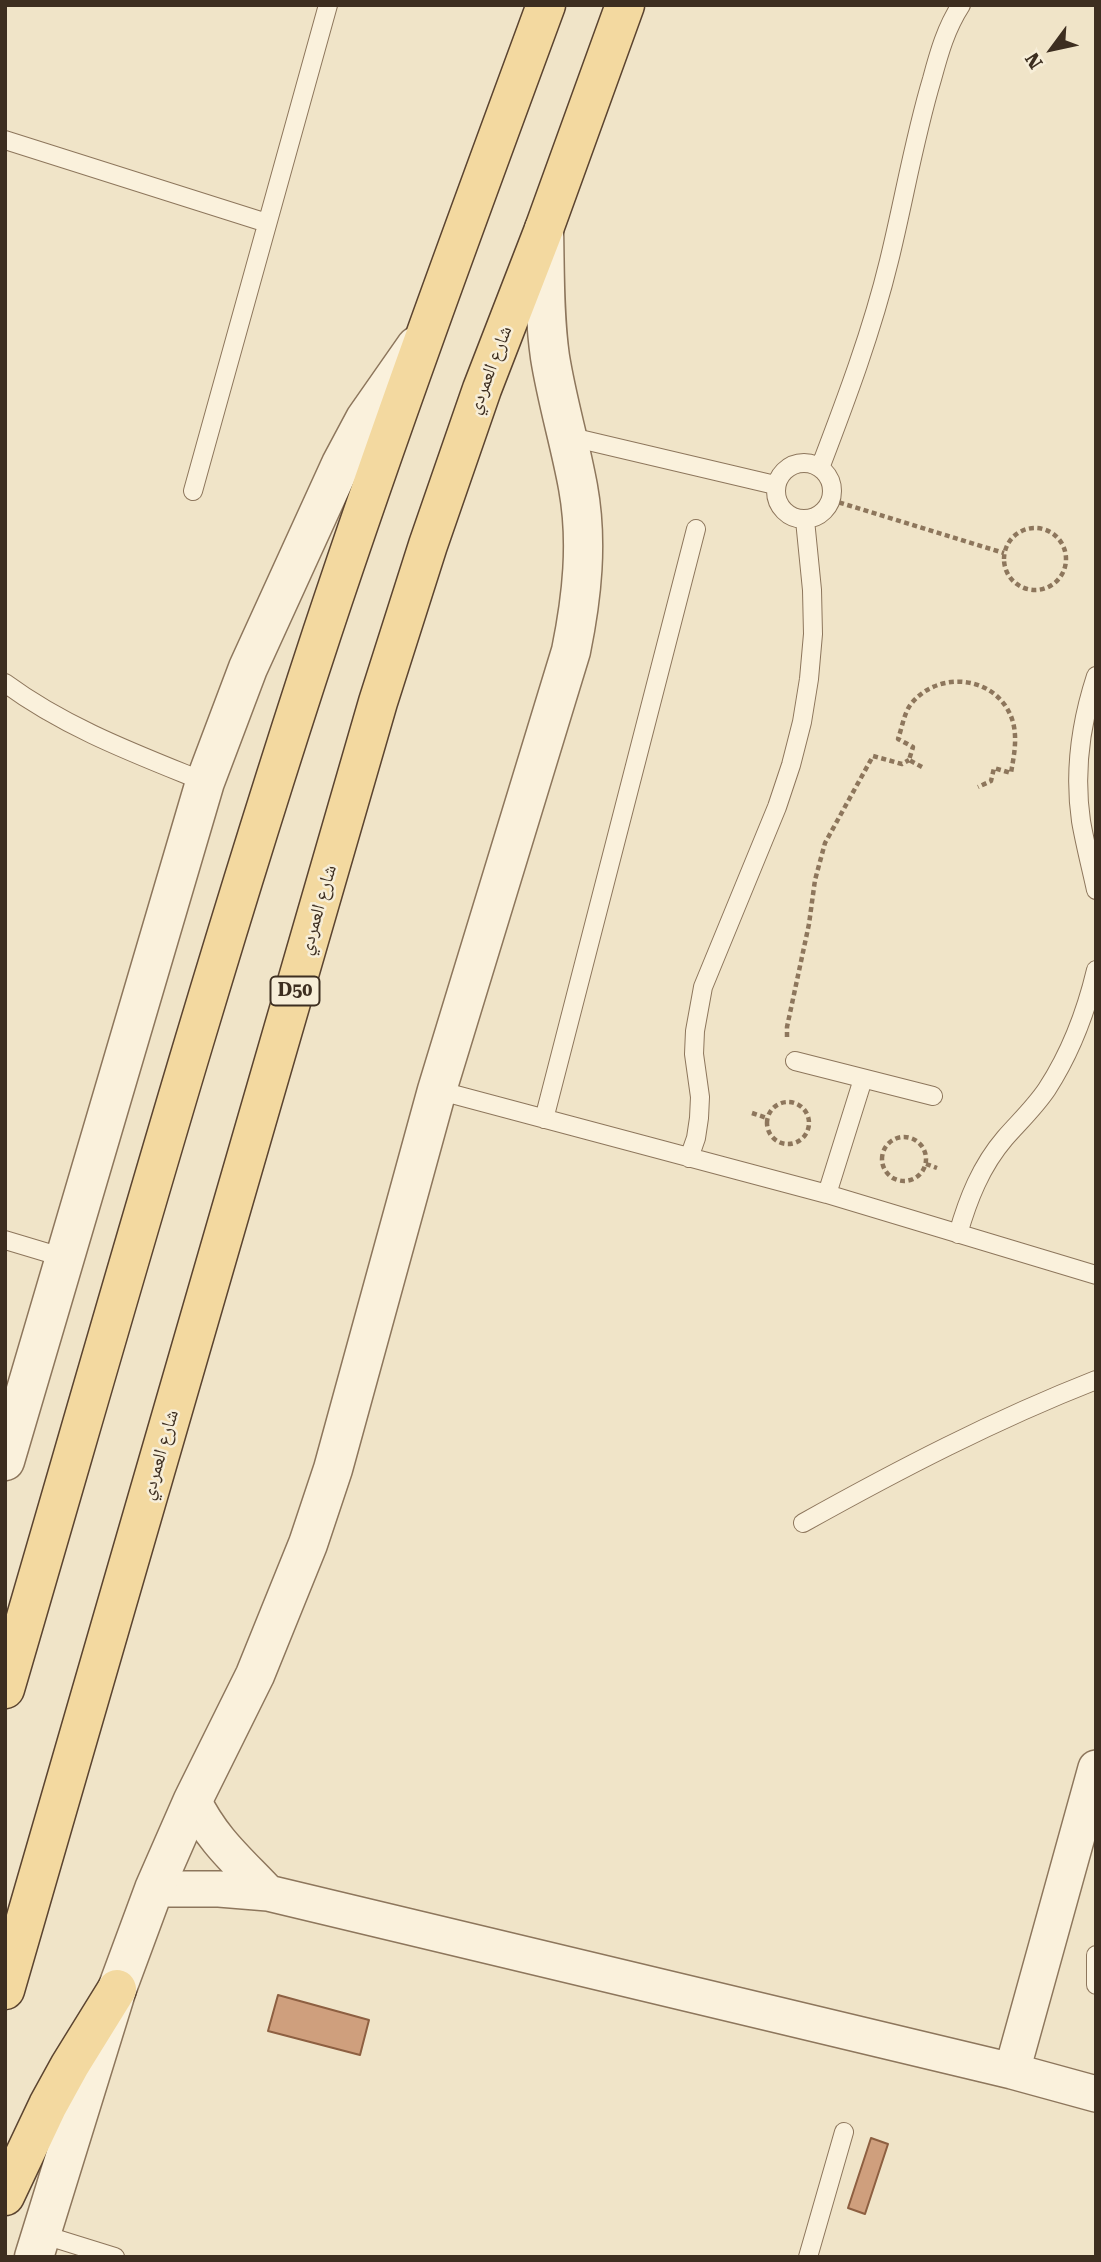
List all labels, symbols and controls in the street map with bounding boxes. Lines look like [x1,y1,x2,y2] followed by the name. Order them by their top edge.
[1017,14,1087,84] north arrow
[1020,48,1048,73] text: N
[463,323,517,417] street label: شارع العمردي
[294,862,342,958] street label: شارع العمردي
[270,976,320,1006] road number: D50
[136,1407,184,1503] street label: شارع العمردي

